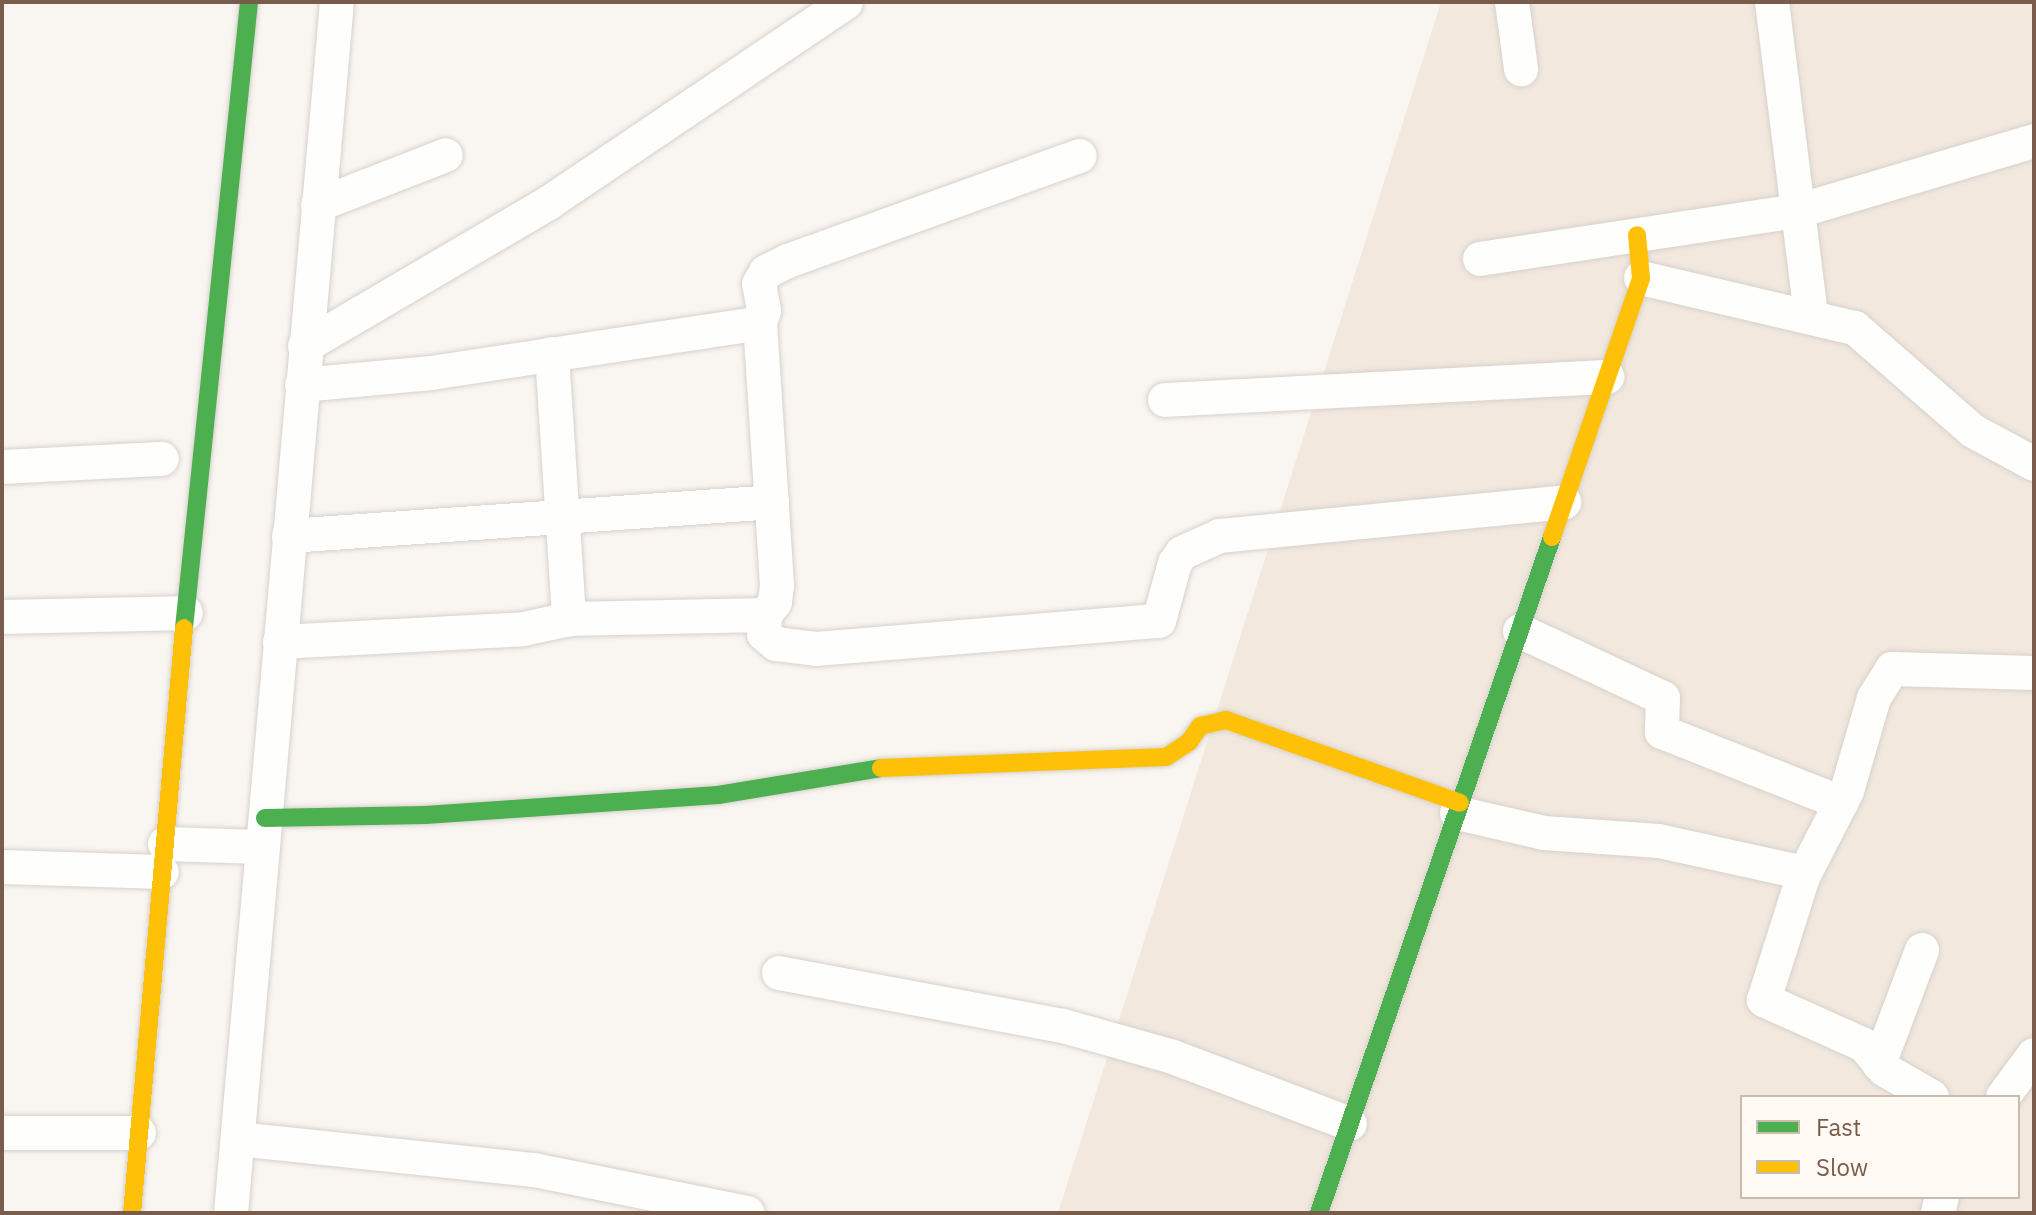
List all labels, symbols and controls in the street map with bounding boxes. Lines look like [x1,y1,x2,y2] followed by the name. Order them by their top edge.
[1740,1095,2020,1199] legend
[1816,1111,1861,1143] text: Fast
[1816,1151,1868,1183] text: Slow

